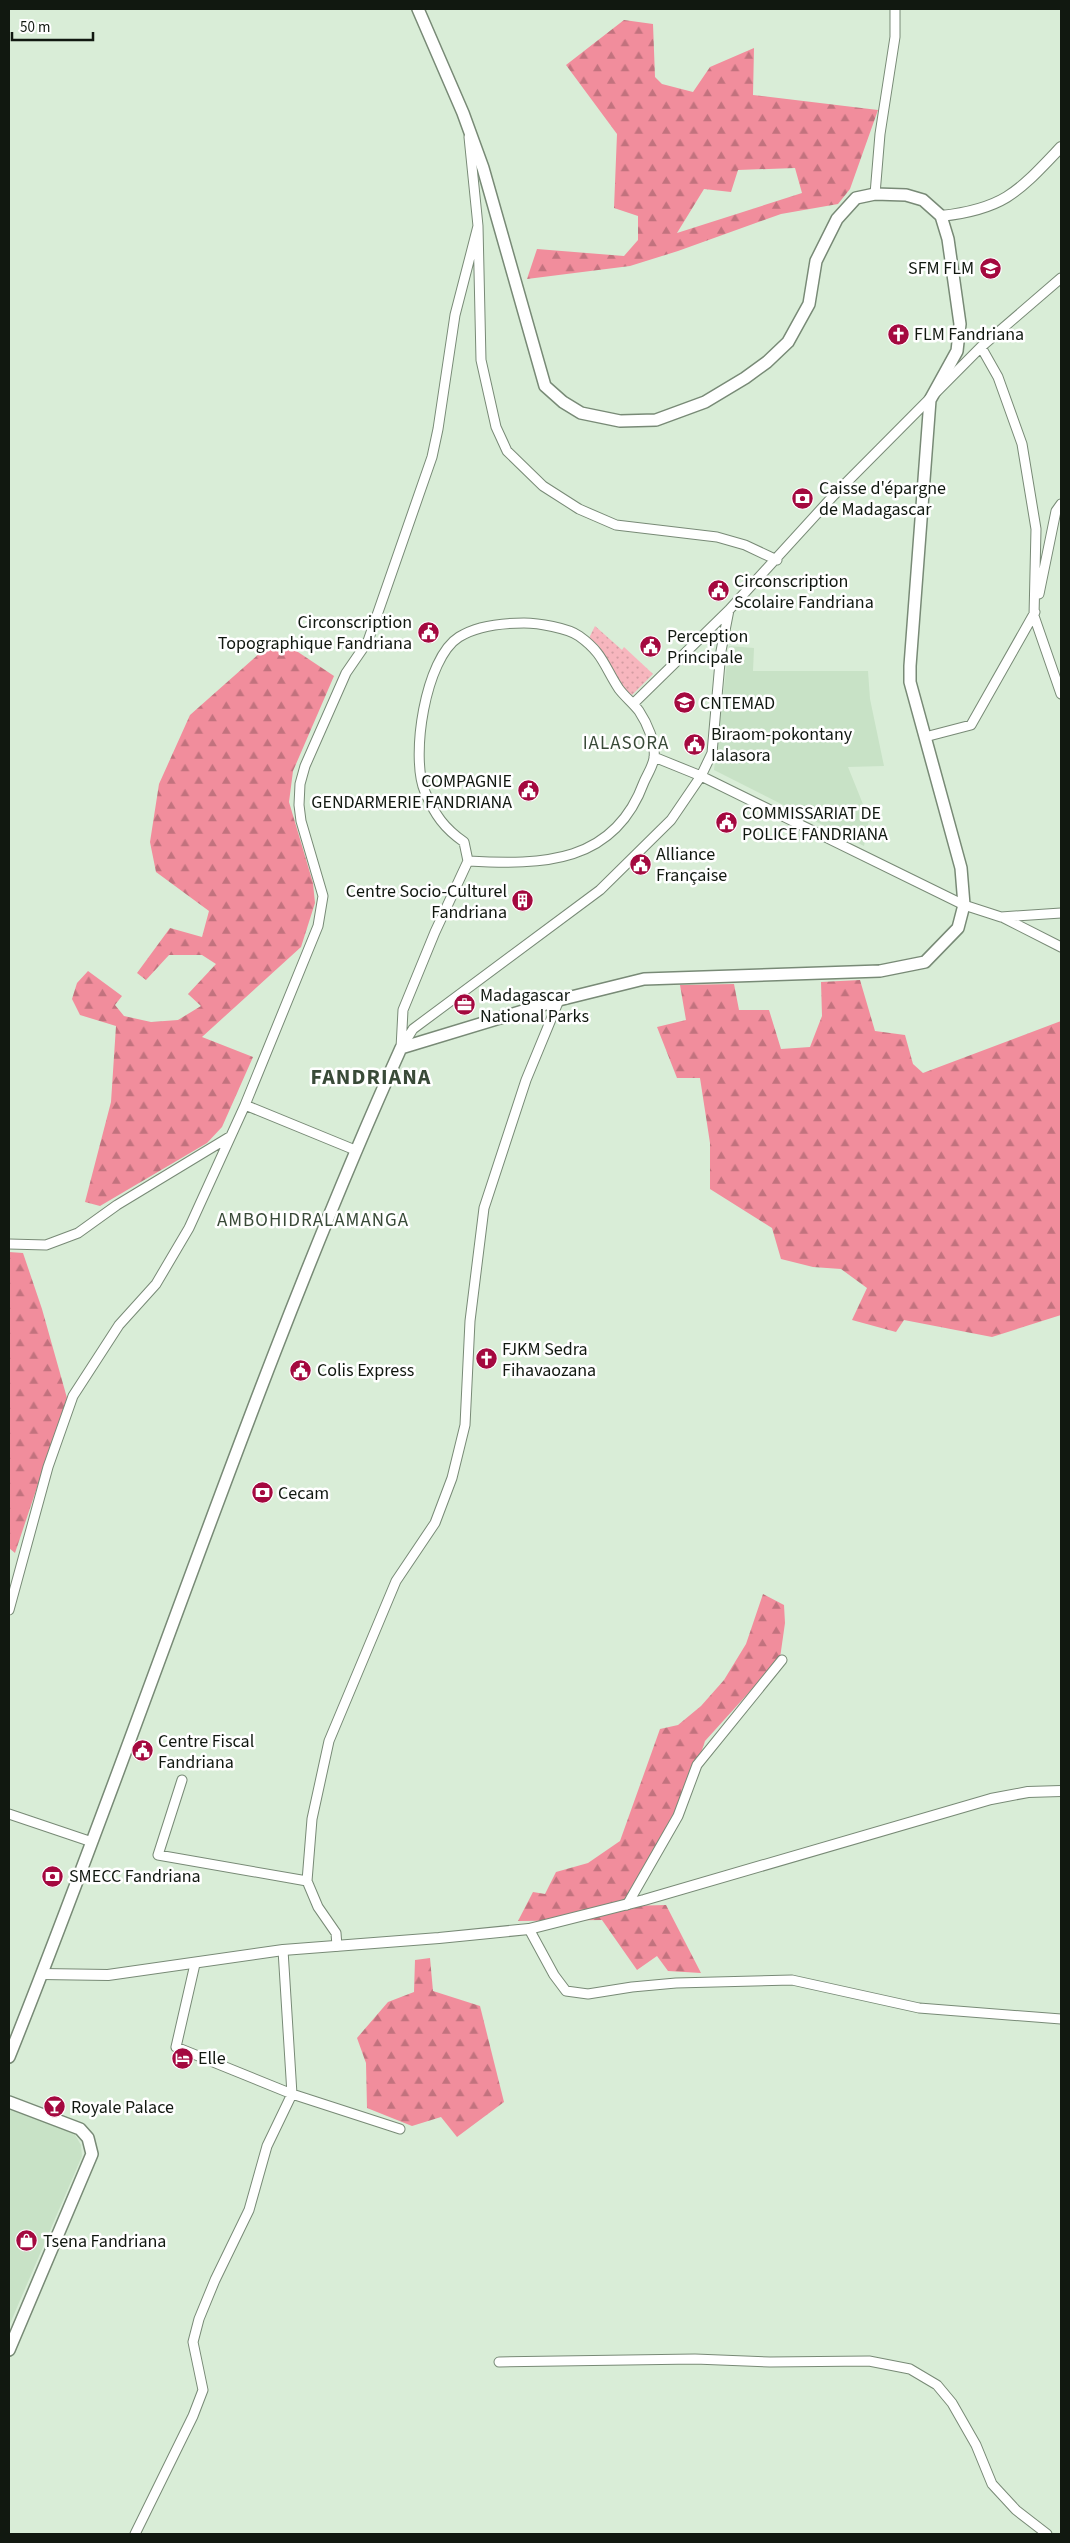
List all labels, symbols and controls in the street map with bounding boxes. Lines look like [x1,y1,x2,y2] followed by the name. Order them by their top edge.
[12,10,94,42] scale bar
[20,17,50,38] text: 50 m
[908,256,974,281] place label: SFM FLM
[978,256,1002,280] school or university icon: SFM FLM
[886,322,910,346] church icon: FLM Fandriana
[914,322,1024,347] place label: FLM Fandriana
[819,476,946,522] place label: Caisse d'épargne de Madagascar
[791,486,815,510] bank icon: Caisse d'épargne de Madagascar
[734,569,874,615] place label: Circonscription Scolaire Fandriana
[706,579,730,603] public building icon: Circonscription Scolaire Fandriana
[218,610,412,656] place label: Circonscription Topographique Fandriana
[416,620,440,644] public building icon: Circonscription Topographique Fandriana
[667,624,748,670] place label: Perception Principale
[639,634,663,658] public building icon: Perception Principale
[672,691,696,715] school or university icon: CNTEMAD
[700,691,775,716] place label: CNTEMAD
[711,722,853,768] place label: Biraom-pokontany Ialasora
[583,730,669,757] district label: IALASORA
[683,732,707,756] public building icon: Biraom-pokontany Ialasora
[311,769,512,815] place label: COMPAGNIE GENDARMERIE FANDRIANA
[516,779,540,803] public building icon: COMPAGNIE GENDARMERIE FANDRIANA
[742,801,888,847] place label: COMMISSARIAT DE POLICE FANDRIANA
[714,811,738,835] public building icon: COMMISSARIAT DE POLICE FANDRIANA
[656,842,727,888] place label: Alliance Française
[628,852,652,876] public building icon: Alliance Française
[346,879,507,925] place label: Centre Socio-Culturel Fandriana
[511,889,535,913] building icon: Centre Socio-Culturel Fandriana
[480,983,589,1029] place label: Madagascar National Parks
[452,993,476,1017] office icon: Madagascar National Parks
[311,1061,431,1093] district label: FANDRIANA
[217,1207,409,1234] district label: AMBOHIDRALAMANGA
[502,1337,596,1383] place label: FJKM Sedra Fihavaozana
[474,1347,498,1371] church icon: FJKM Sedra Fihavaozana
[289,1358,313,1382] public building icon: Colis Express
[317,1358,414,1383] place label: Colis Express
[250,1481,274,1505] bank icon: Cecam
[278,1481,329,1506] place label: Cecam
[158,1729,254,1775] place label: Centre Fiscal Fandriana
[130,1739,154,1763] public building icon: Centre Fiscal Fandriana
[41,1864,65,1888] bank icon: SMECC Fandriana
[69,1864,201,1889] place label: SMECC Fandriana
[170,2046,194,2070] hotel icon: Elle
[198,2046,226,2071] place label: Elle
[43,2095,67,2119] bar icon: Royale Palace
[71,2095,174,2120] place label: Royale Palace
[15,2229,39,2253] shop icon: Tsena Fandriana
[43,2229,166,2254] place label: Tsena Fandriana

